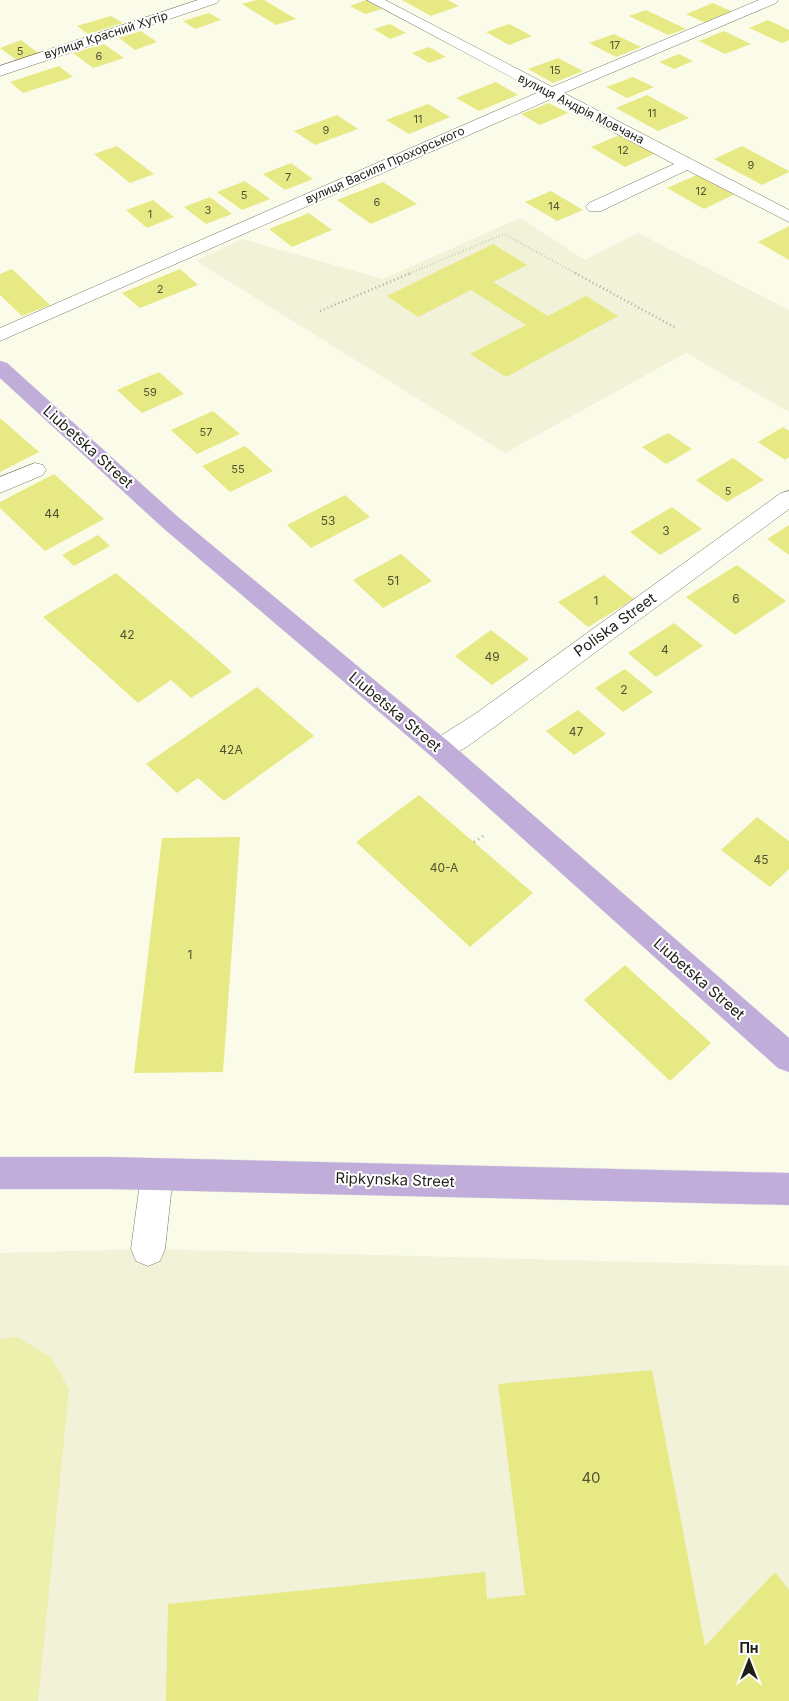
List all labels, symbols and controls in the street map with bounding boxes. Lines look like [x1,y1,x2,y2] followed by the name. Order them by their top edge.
[42,7,170,62] street label: вулиця Красний Хутір
[610,38,620,52] house number: 17
[17,44,24,58] house number: 5
[96,49,103,63] house number: 6
[549,63,561,77] house number: 15
[516,70,647,147] street label: вулиця Андрія Мовчана
[648,106,656,120] house number: 11
[414,112,422,126] house number: 11
[303,123,467,207] street label: вулиця Василя Прохорського
[323,123,330,137] house number: 9
[617,143,629,157] house number: 12
[748,158,755,172] house number: 9
[285,170,291,184] house number: 7
[695,184,707,198] house number: 12
[241,188,248,202] house number: 5
[374,195,381,209] house number: 6
[548,199,560,213] house number: 14
[205,203,212,217] house number: 3
[148,207,152,221] house number: 1
[157,282,163,296] house number: 2
[143,385,157,399] house number: 59
[39,401,137,492] street label: Liubetska Street
[200,425,212,439] house number: 57
[231,462,245,476] house number: 55
[725,484,732,498] house number: 5
[44,506,60,521] house number: 44
[321,513,335,528] house number: 53
[662,523,670,538] house number: 3
[387,573,399,588] house number: 51
[570,588,660,661] street label: Poliska Street
[732,591,740,606] house number: 6
[594,593,598,608] house number: 1
[119,627,135,642] house number: 42
[661,642,669,657] house number: 4
[484,649,500,664] house number: 49
[345,667,445,756] street label: Liubetska Street
[620,682,628,697] house number: 2
[569,724,583,739] house number: 47
[219,742,243,757] house number: 42А
[753,852,769,867] house number: 45
[430,860,458,875] house number: 40-А
[650,934,749,1024] street label: Liubetska Street
[188,947,192,962] house number: 1
[335,1168,455,1191] street label: Ripkynska Street
[581,1468,601,1487] house number: 40
[724,1636,774,1686] north arrow
[739,1639,759,1656] text: Пн

